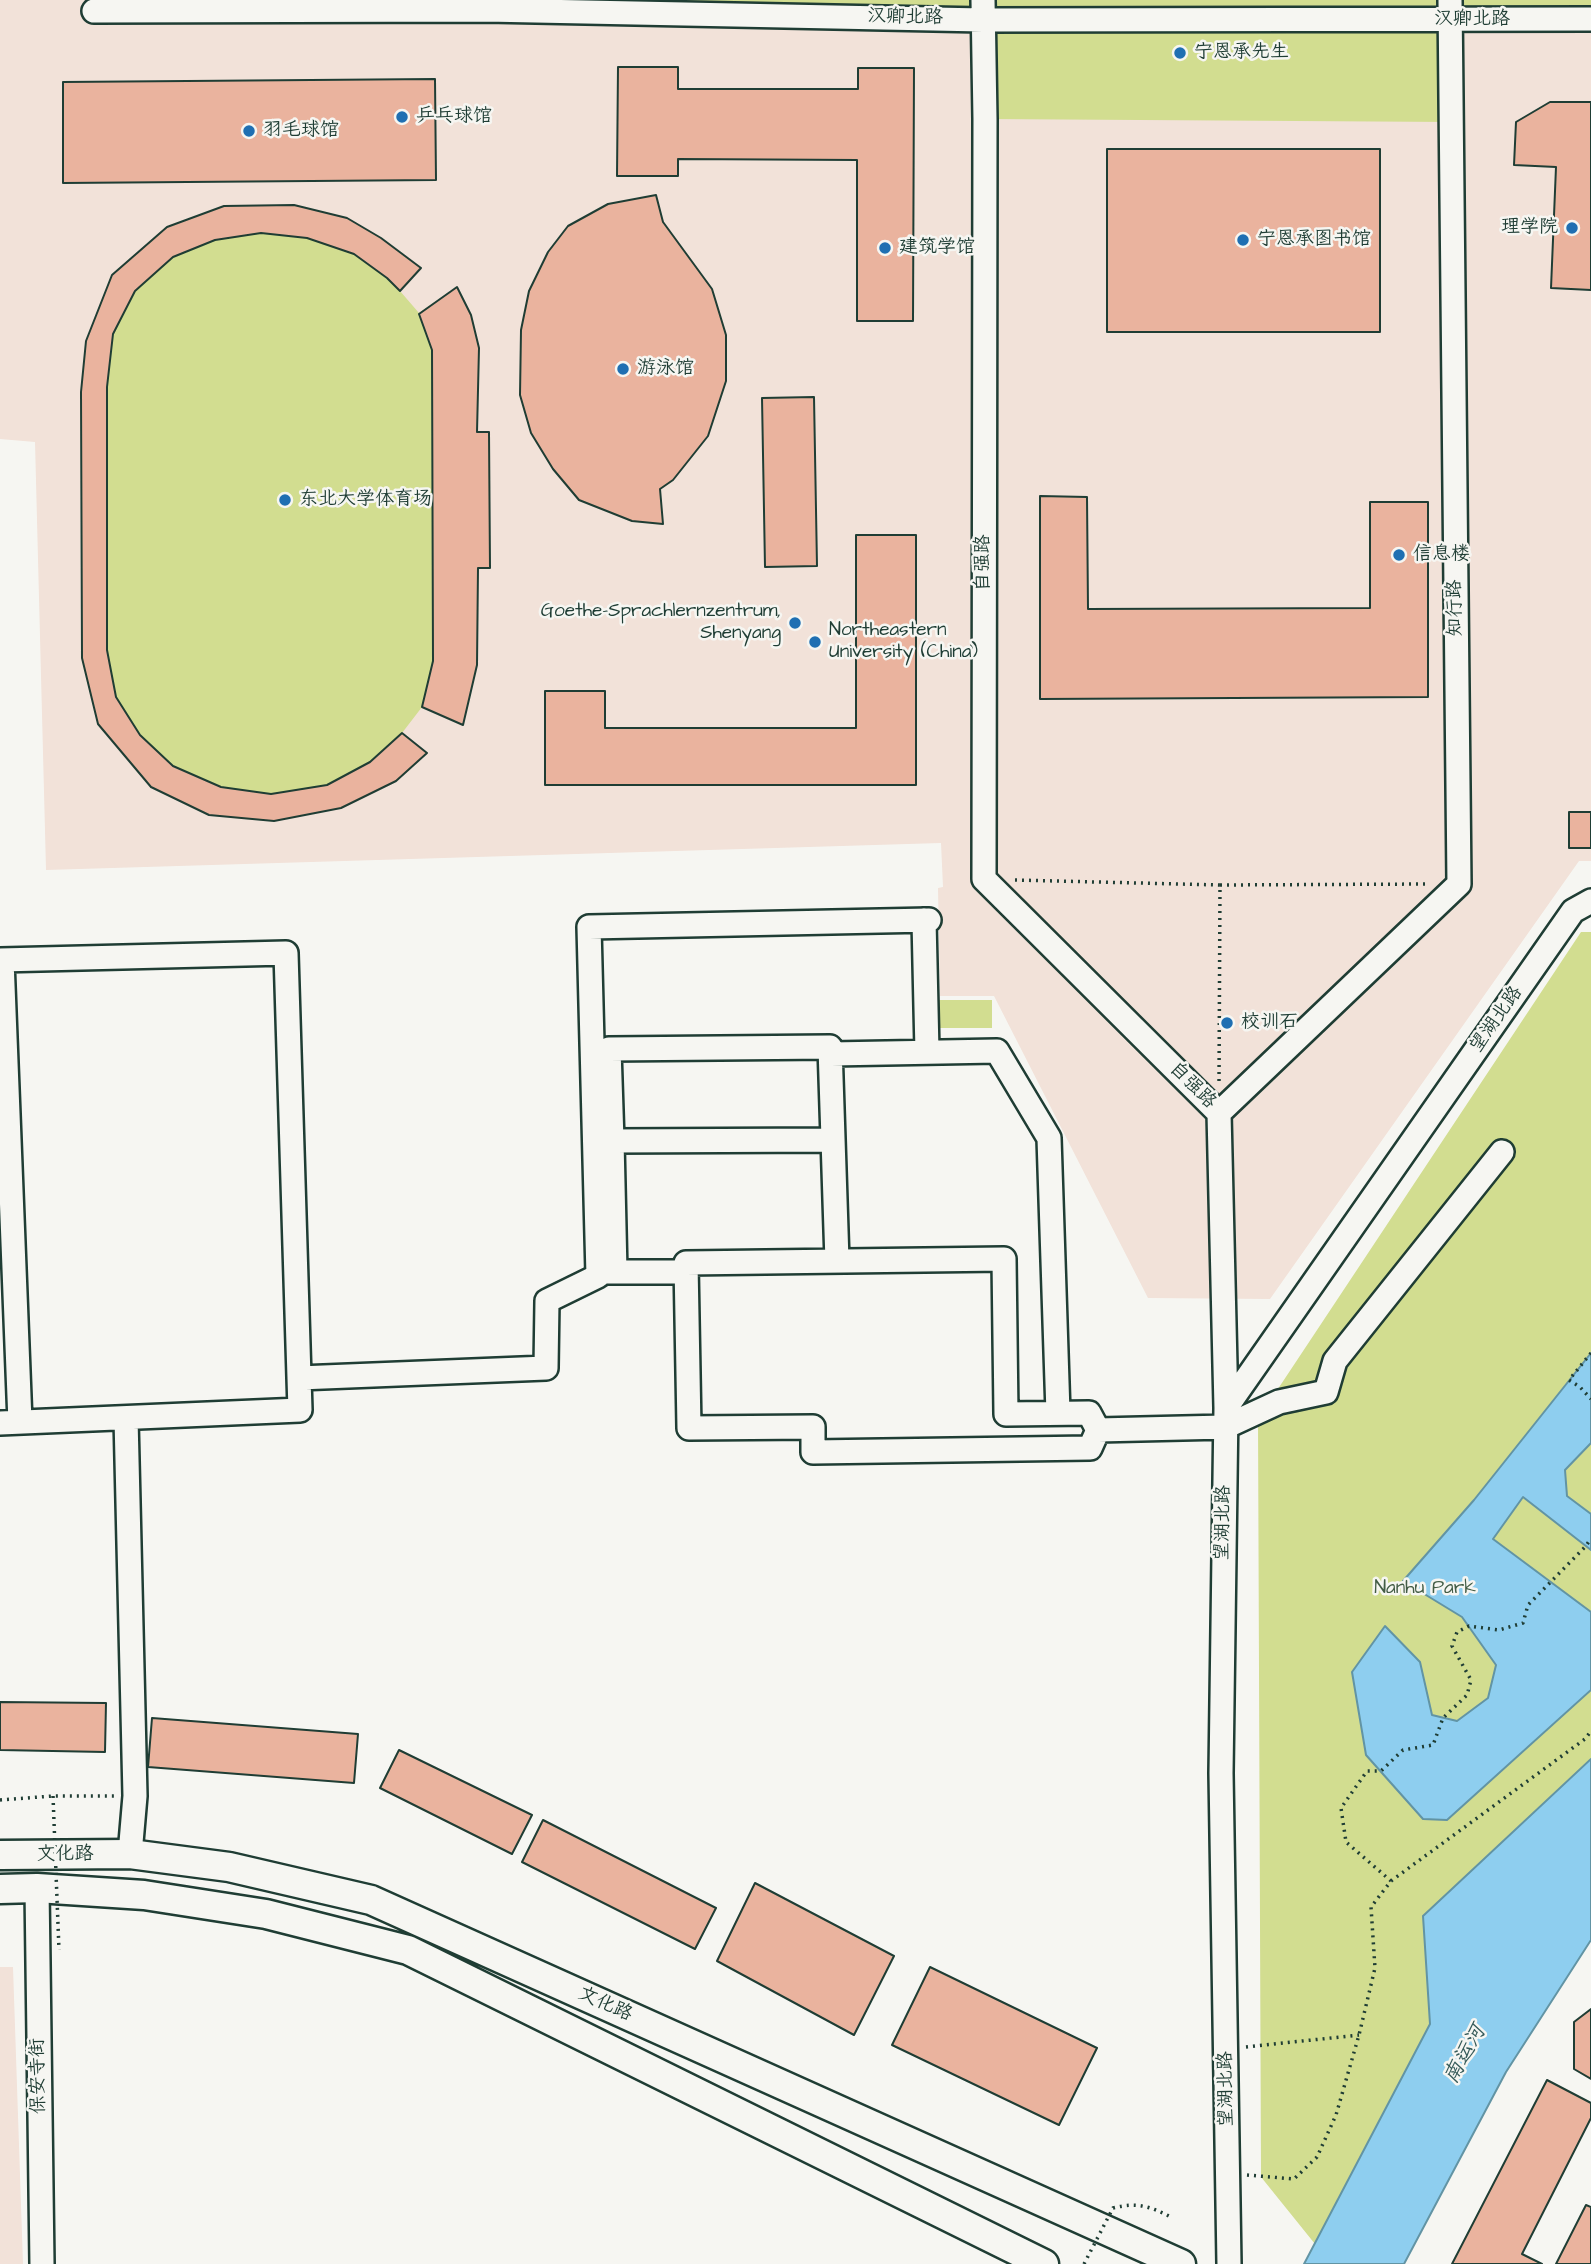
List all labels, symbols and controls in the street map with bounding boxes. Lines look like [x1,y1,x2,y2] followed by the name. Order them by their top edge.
[867,6,943,30] street label: 汉卿北路
[1434,9,1510,31] street label: 汉卿北路
[1194,42,1289,64] place label: 宁恩承先生
[1172,45,1188,61] marker: 宁恩承先生
[416,106,492,128] place label: 乒乓球馆
[394,109,410,125] marker: 乒乓球馆
[263,120,339,142] place label: 羽毛球馆
[241,123,257,139] marker: 羽毛球馆
[1501,217,1558,239] place label: 理学院
[1564,220,1580,236] marker: 理学院
[1257,229,1371,251] place label: 宁恩承图书馆
[1235,232,1251,248] marker: 宁恩承图书馆
[899,237,975,259] place label: 建筑学馆
[877,240,893,256] marker: 建筑学馆
[637,358,694,380] place label: 游泳馆
[615,361,631,377] marker: 游泳馆
[299,489,432,511] place label: 东北大学体育场
[277,492,293,508] marker: 东北大学体育场
[973,535,995,591] street label: 自强路
[1413,544,1470,566] place label: 信息楼
[1391,547,1407,563] marker: 信息楼
[1444,579,1468,637] street label: 知行路
[541,601,781,645] place label: Goethe-Sprachlernzentrum, Shenyang
[787,615,803,631] marker: Goethe-Sprachlernzentrum, Shenyang
[829,620,978,664] place label: Northeastern University (China)
[807,634,823,650] marker: Northeastern University (China)
[1466,982,1528,1058] street label: 望湖北路
[1241,1012,1298,1034] place label: 校训石
[1219,1015,1235,1031] marker: 校训石
[1164,1058,1220,1114] street label: 自强路
[1212,1485,1236,1561] street label: 望湖北路
[1374,1578,1476,1600] park label: Nanhu Park
[37,1844,93,1866] street label: 文化路
[574,1983,636,2027] street label: 文化路
[1440,2021,1492,2089] water label: 南运河
[27,2038,51,2114] street label: 保安寺街
[1215,2051,1239,2127] street label: 望湖北路

